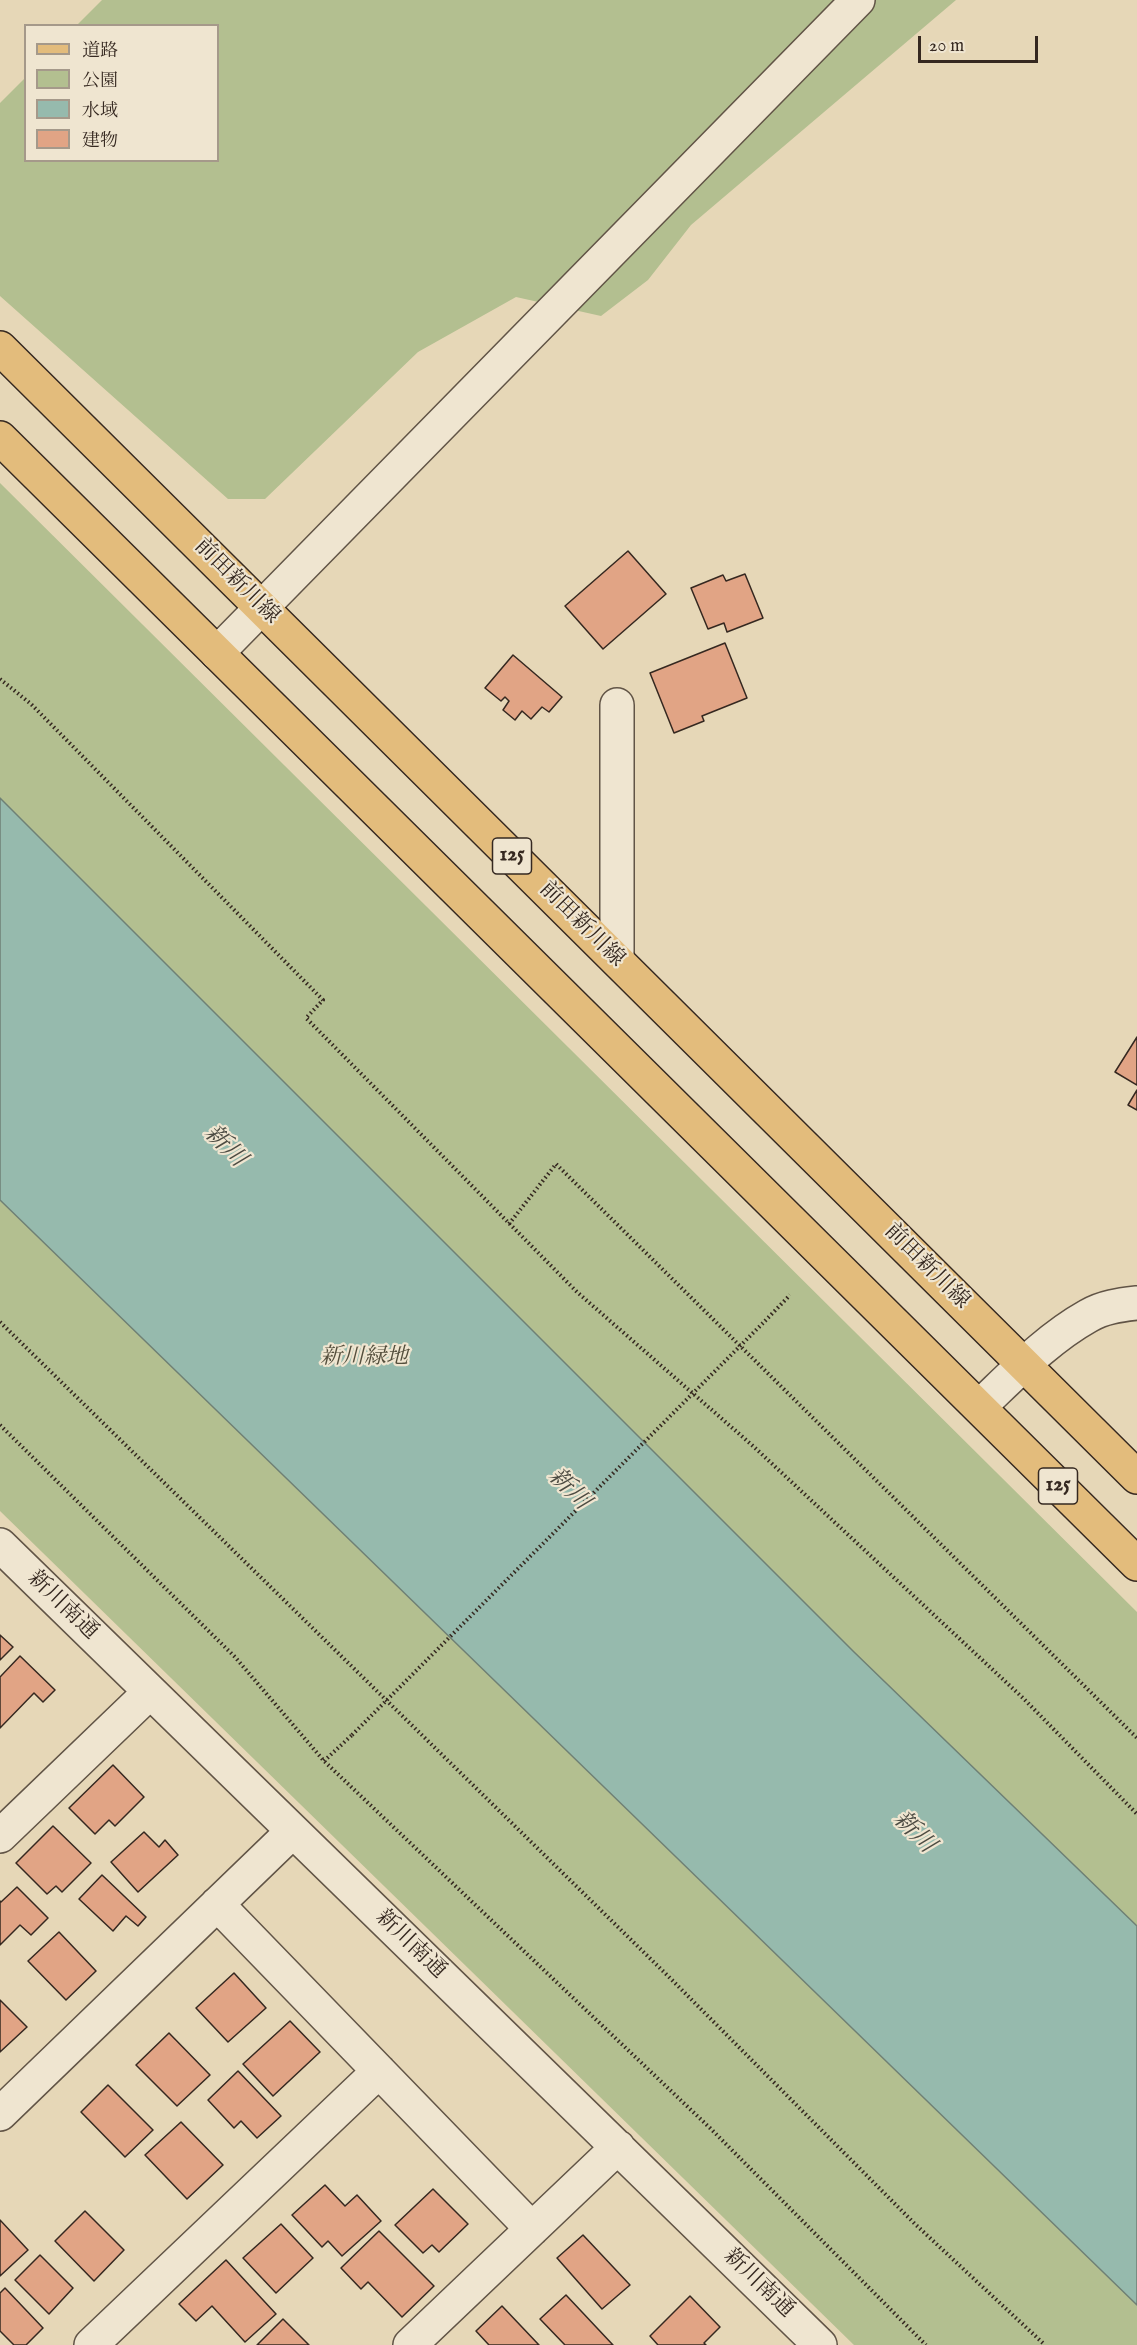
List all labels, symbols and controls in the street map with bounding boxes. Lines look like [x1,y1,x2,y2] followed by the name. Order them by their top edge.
[24,24,219,162] legend
[921,24,1041,62] scale bar
[929,35,964,58] text: 20 m
[82,40,118,63] text: 道路
[82,70,118,93] text: 公園
[82,100,118,123] text: 水域
[82,130,118,153] text: 建物
[188,534,284,630] street label: 前田新川線
[492,838,532,874] road number: 125
[533,877,629,973] street label: 前田新川線
[197,1120,251,1174] water label: 新川
[878,1219,974,1315] street label: 前田新川線
[320,1345,408,1371] park label: 新川緑地
[541,1463,595,1517] water label: 新川
[1038,1468,1078,1504] road number: 125
[21,1566,103,1646] street label: 新川南通
[886,1806,940,1860] water label: 新川
[369,1905,451,1985] street label: 新川南通
[717,2244,799,2324] street label: 新川南通

